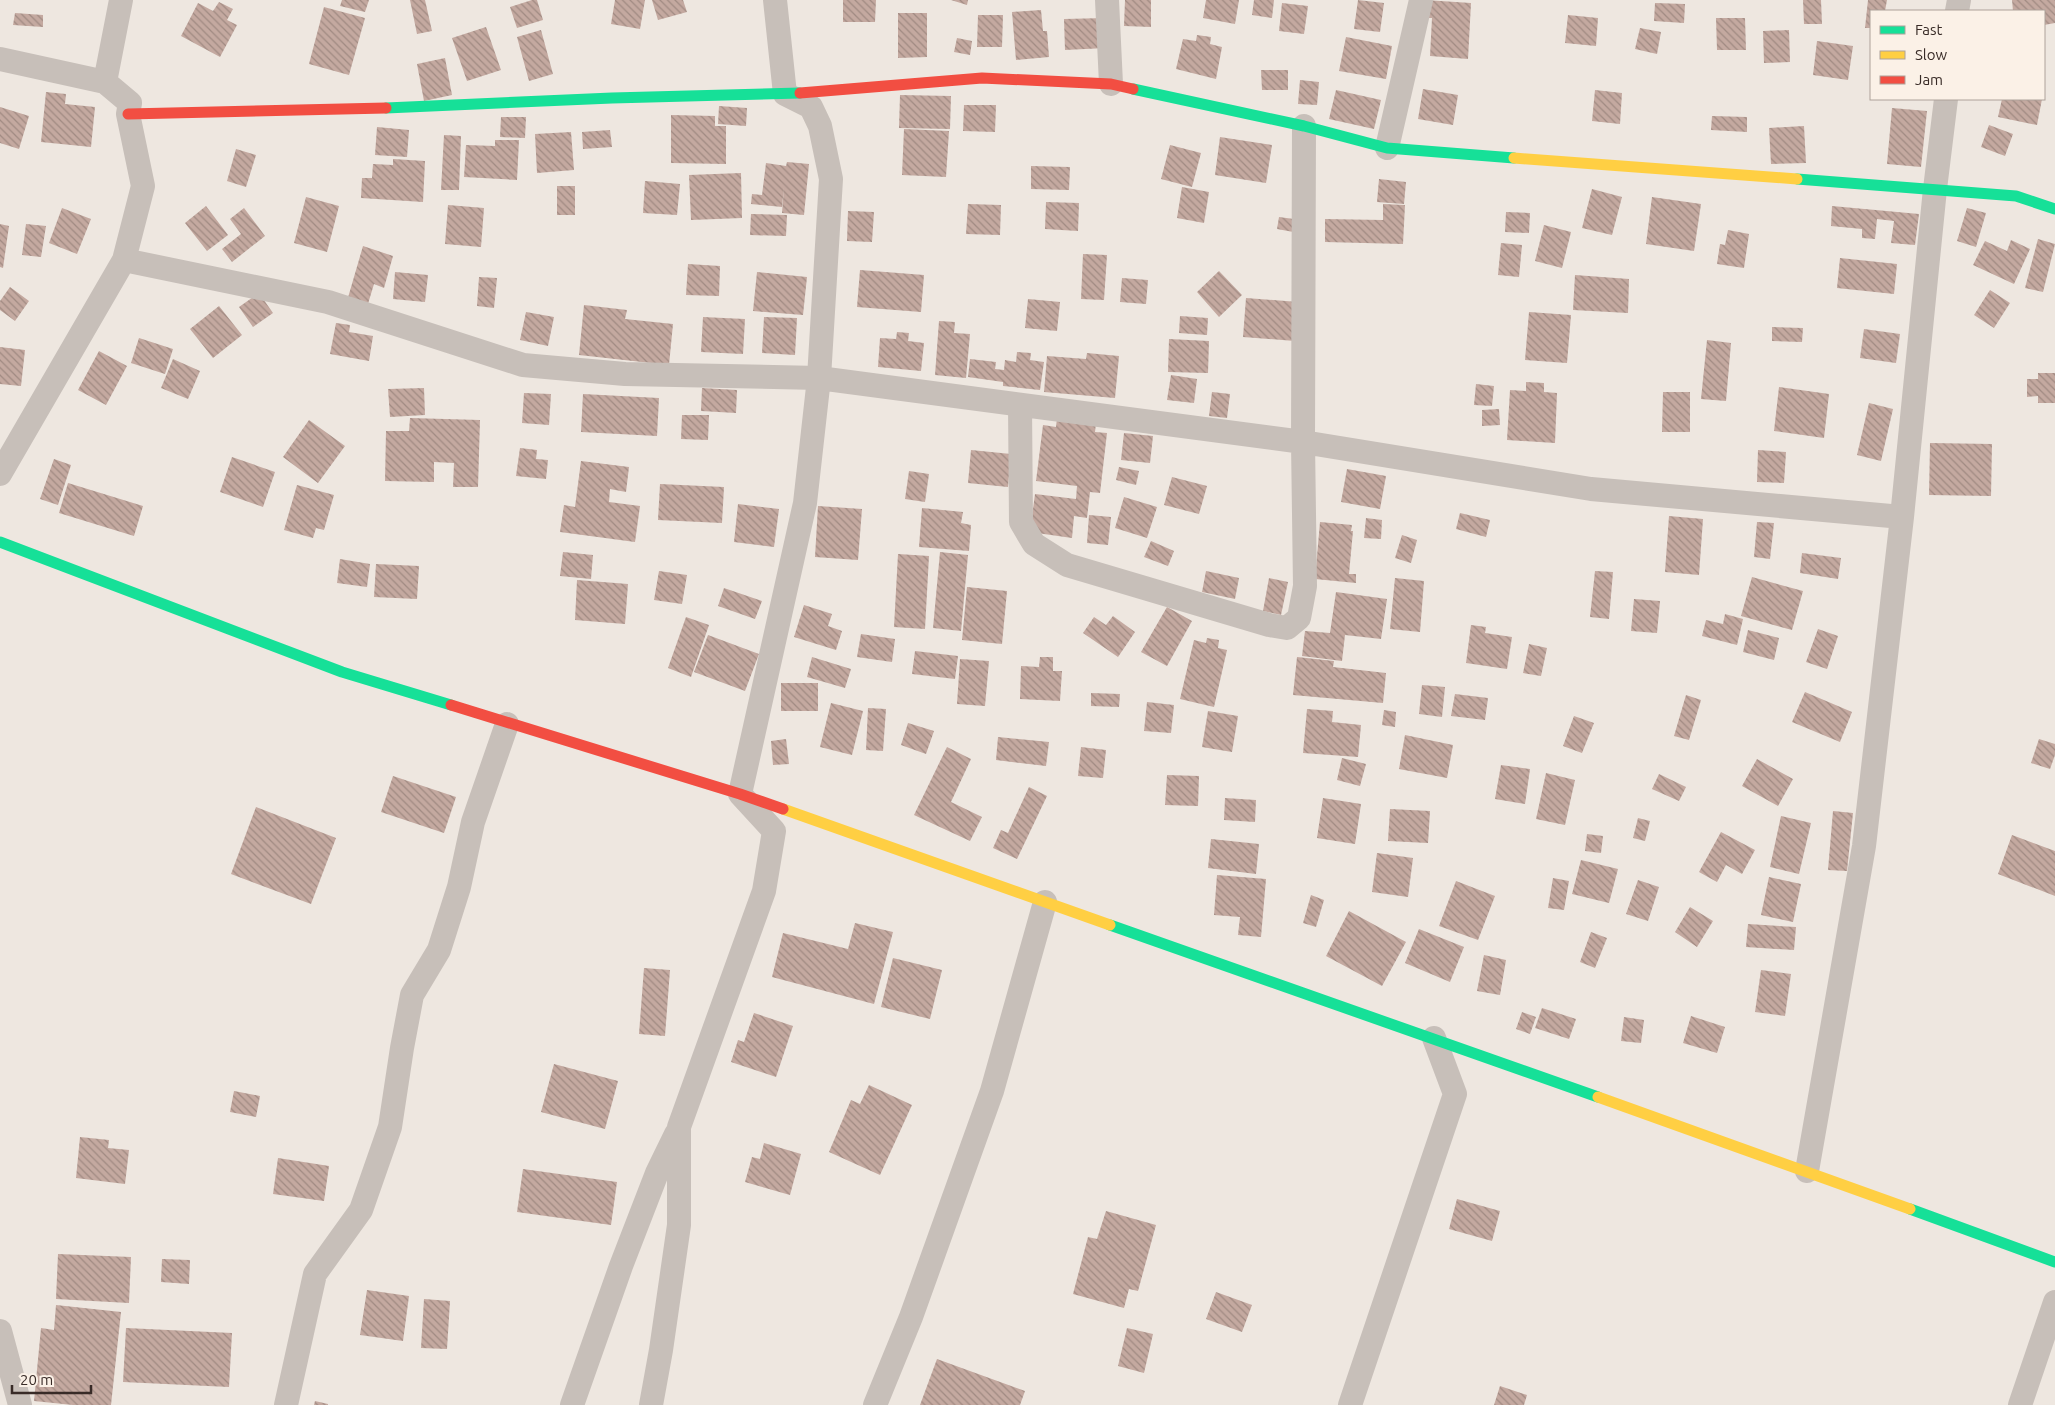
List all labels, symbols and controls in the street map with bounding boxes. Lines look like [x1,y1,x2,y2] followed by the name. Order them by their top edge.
[1870,10,2045,100] legend
[1915,21,1943,38] text: Fast
[1915,46,1948,63] text: Slow
[1915,71,1943,88] text: Jam
[12,1362,91,1394] scale bar
[20,1371,53,1388] text: 20 m

